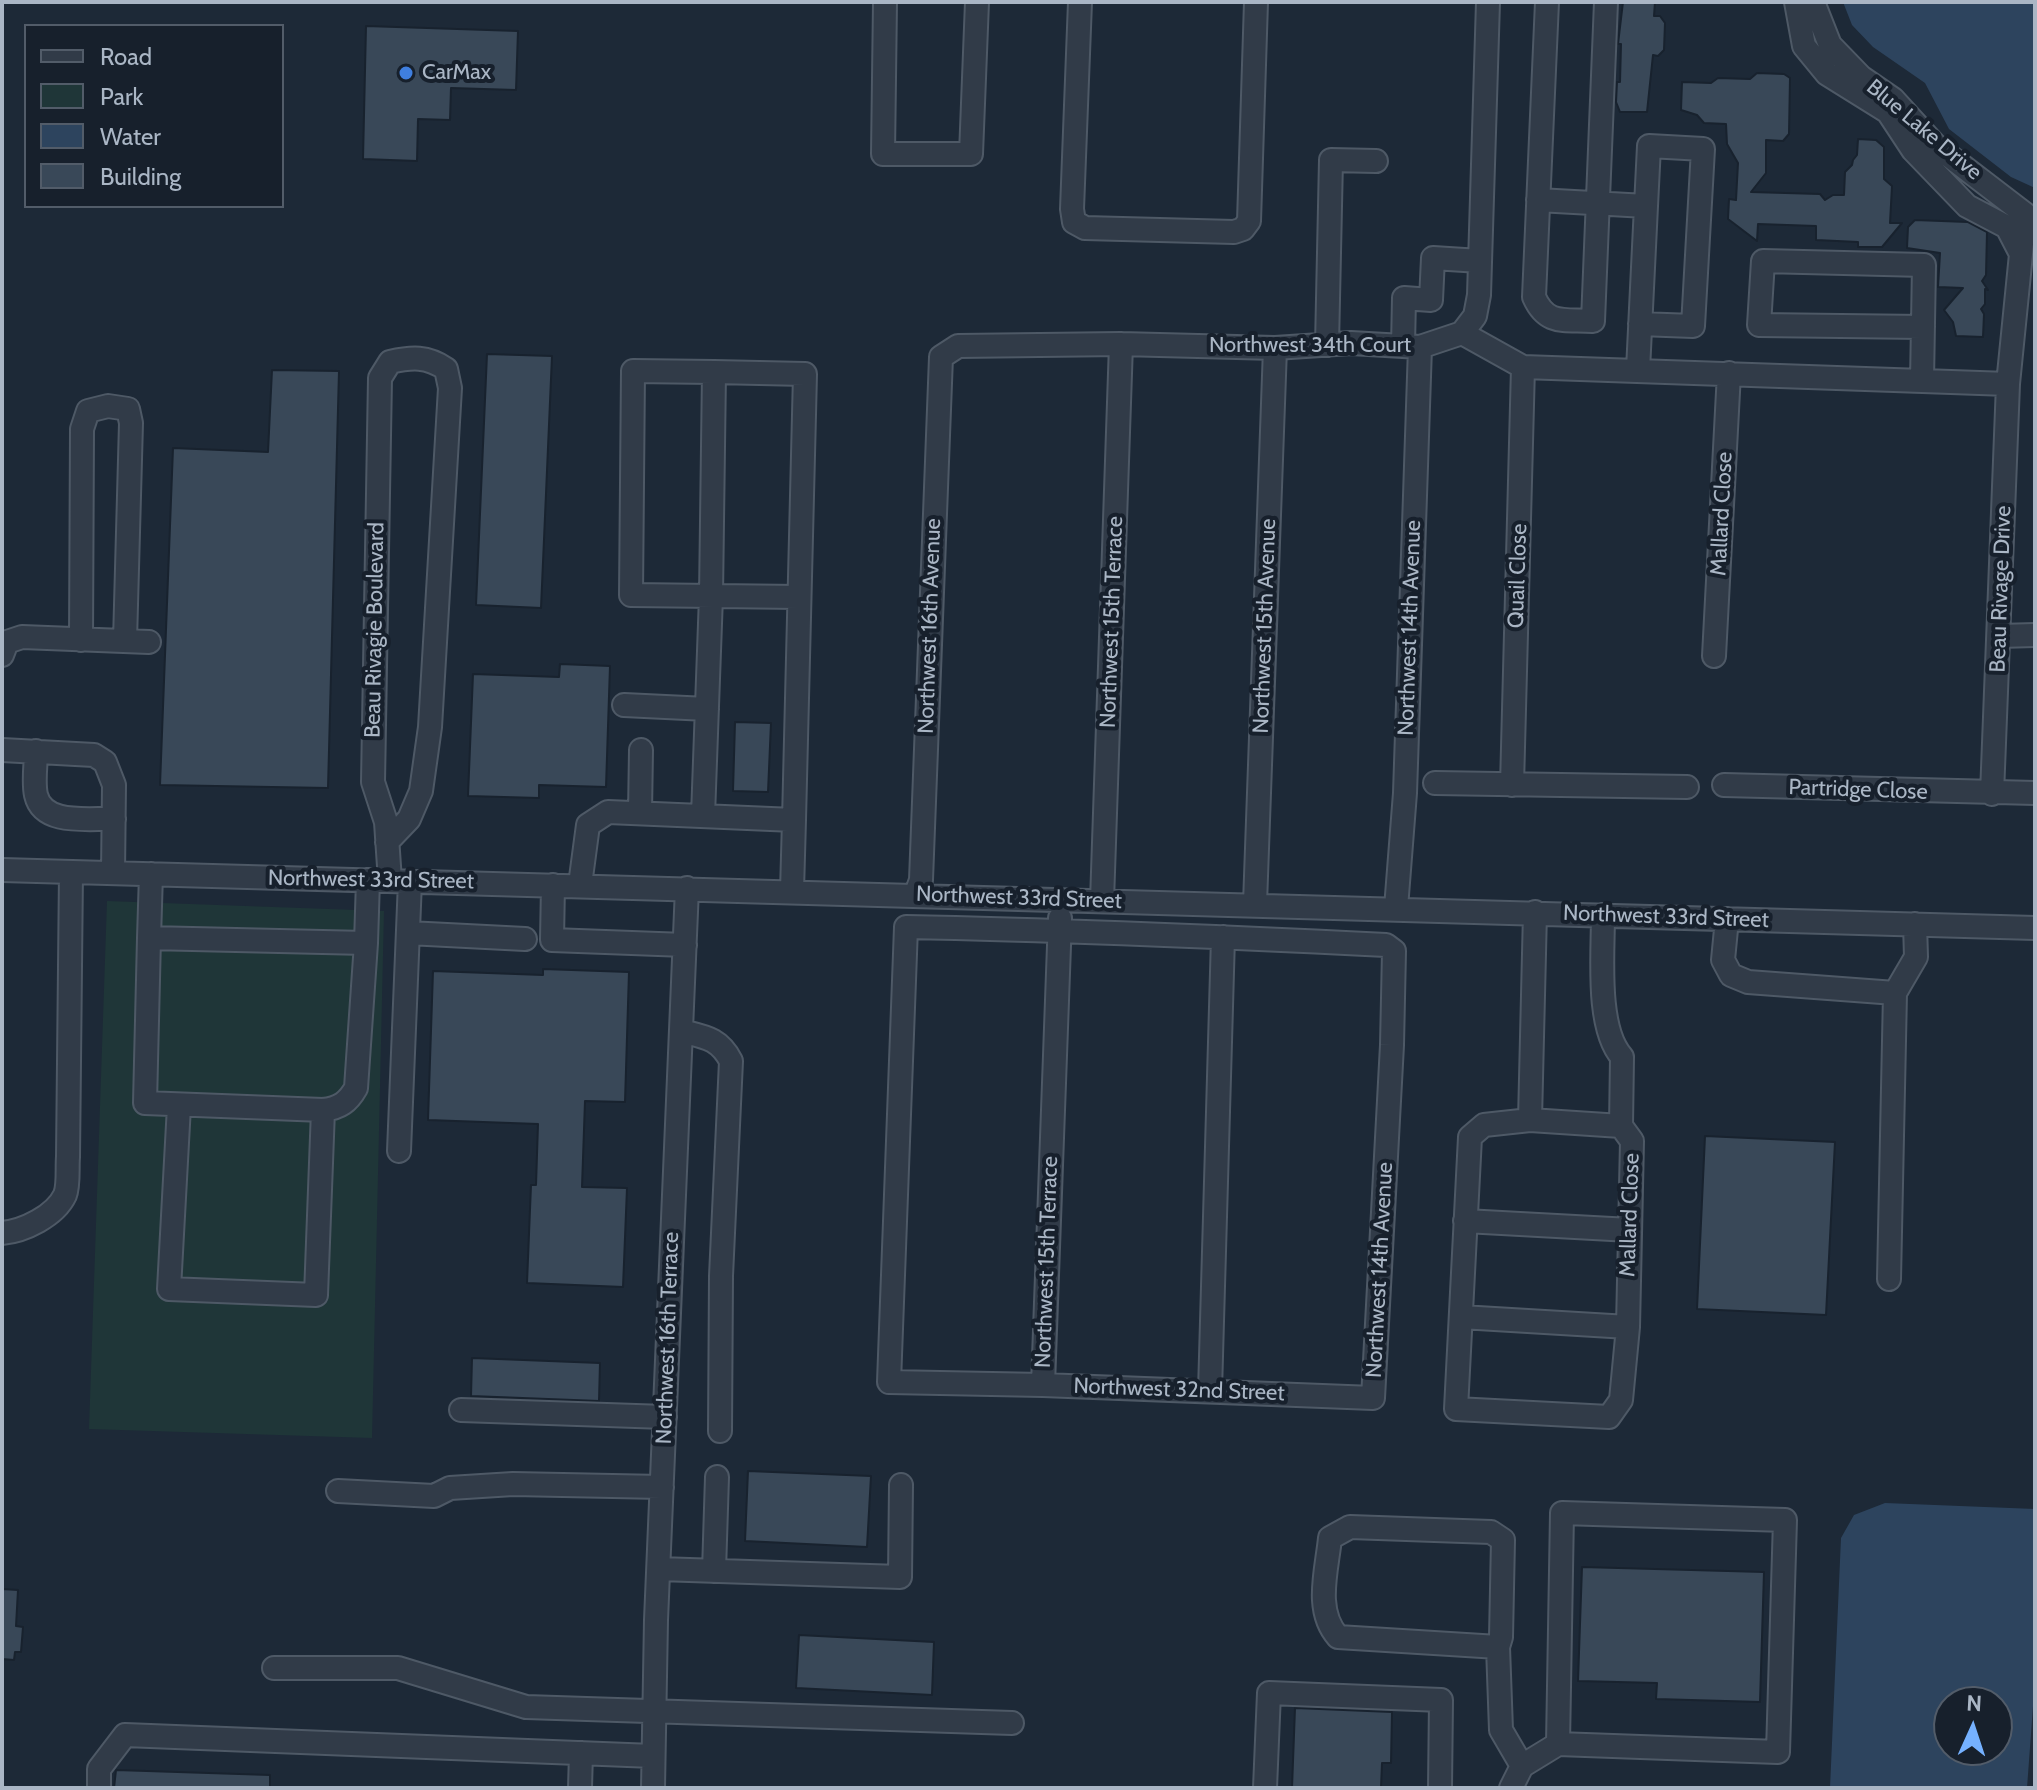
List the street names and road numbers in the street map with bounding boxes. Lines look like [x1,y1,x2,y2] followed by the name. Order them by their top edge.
[1861,74,1987,186] street label: Blue Lake Drive
[1209,333,1411,359] street label: Northwest 34th Court
[1706,451,1738,577] street label: Mallard Close
[1985,505,2017,673] street label: Beau Rivage Drive
[1095,516,1129,728] street label: Northwest 15th Terrace
[913,518,947,734] street label: Northwest 16th Avenue
[1248,518,1282,734] street label: Northwest 15th Avenue
[1393,520,1427,736] street label: Northwest 14th Avenue
[360,522,390,738] street label: Beau Rivagie Boulevard
[1503,523,1533,629] street label: Quail Close
[1788,774,1928,806] street label: Partridge Close
[268,865,474,895] street label: Northwest 33rd Street
[916,881,1122,915] street label: Northwest 33rd Street
[1563,900,1769,934] street label: Northwest 33rd Street
[1615,1152,1645,1278] street label: Mallard Close
[1030,1156,1064,1368] street label: Northwest 15th Terrace
[1361,1162,1399,1378] street label: Northwest 14th Avenue
[651,1231,685,1445] street label: Northwest 16th Terrace
[1073,1373,1285,1407] street label: Northwest 32nd Street

